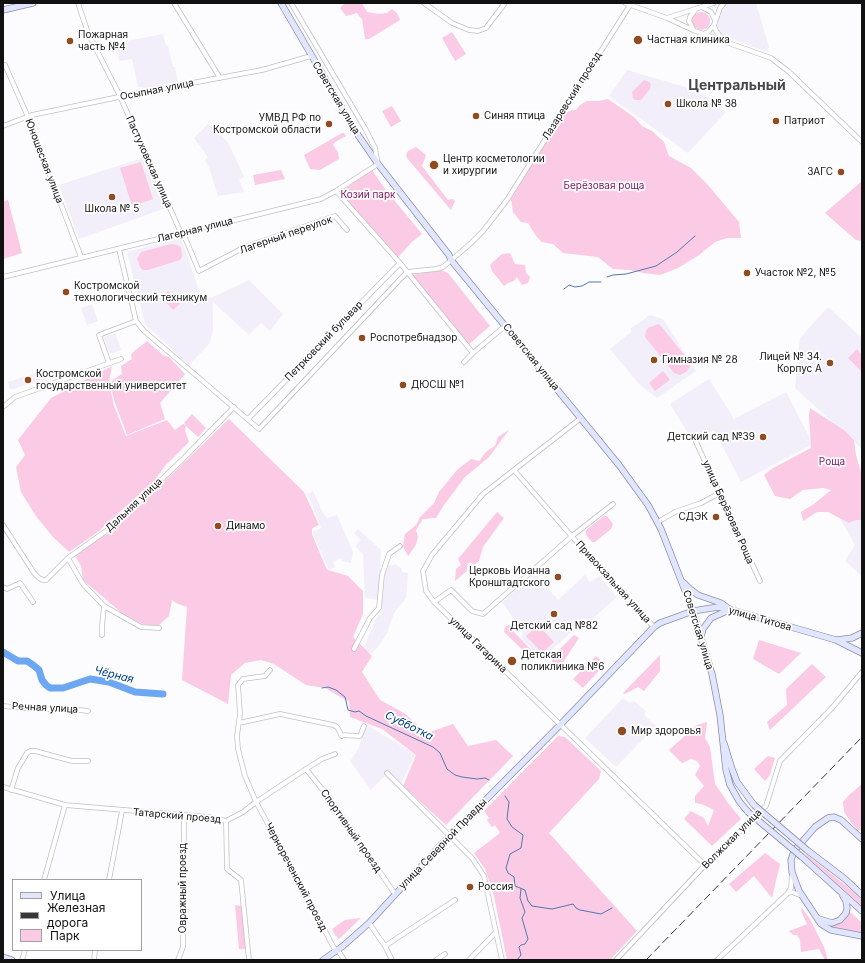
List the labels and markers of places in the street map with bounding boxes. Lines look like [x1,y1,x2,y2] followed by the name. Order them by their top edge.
[78,29,128,52] place label: Пожарная часть №4
[632,34,644,46] marker: Частная клиника
[647,34,730,46] place label: Частная клиника
[65,36,75,46] marker: Пожарная часть №4
[676,98,737,110] place label: Школа № 38
[663,99,673,109] marker: Школа № 38
[484,110,545,122] place label: Синяя птица
[471,111,481,121] marker: Синяя птица
[213,112,321,136] place label: УМВД РФ по Костромской области
[784,115,825,127] place label: Патриот
[771,116,781,126] marker: Патриот
[324,119,334,129] marker: УМВД РФ по Костромской области
[443,153,545,176] place label: Центр косметологии и хирургии
[428,159,440,171] marker: Центр косметологии и хирургии
[807,166,833,178] place label: ЗАГС
[836,167,846,177] marker: ЗАГС
[107,192,117,202] marker: Школа № 5
[85,203,139,215] place label: Школа № 5
[755,267,836,279] place label: Участок №2, №5
[742,268,752,278] marker: Участок №2, №5
[74,280,207,304] place label: Костромской технологический техникум
[61,287,71,297] marker: Костромской технологический техникум
[370,332,457,344] place label: Роспотребнадзор
[357,333,367,343] marker: Роспотребнадзор
[759,351,822,374] place label: Лицей № 34. Корпус А
[662,354,738,366] place label: Гимназия № 28
[649,355,659,365] marker: Гимназия № 28
[825,358,835,368] marker: Лицей № 34. Корпус А
[36,368,186,392] place label: Костромской государственный университет
[23,375,33,385] marker: Костромской государственный университет
[411,379,464,391] place label: ДЮСШ №1
[398,380,408,390] marker: ДЮСШ №1
[667,431,755,443] place label: Детский сад №39
[758,432,768,442] marker: Детский сад №39
[678,511,708,523] place label: СДЭК
[711,512,721,522] marker: СДЭК
[226,520,265,532] place label: Динамо
[213,521,223,531] marker: Динамо
[469,565,550,588] place label: Церковь Иоанна Кронштадтского
[553,572,563,582] marker: Церковь Иоанна Кронштадтского
[549,609,559,619] marker: Детский сад №82
[510,620,598,632] place label: Детский сад №82
[521,649,604,672] place label: Детская поликлиника №6
[506,655,518,667] marker: Детская поликлиника №6
[616,725,628,737] marker: Мир здоровья
[631,725,701,737] place label: Мир здоровья
[478,881,513,893] place label: Россия
[465,882,475,892] marker: Россия

